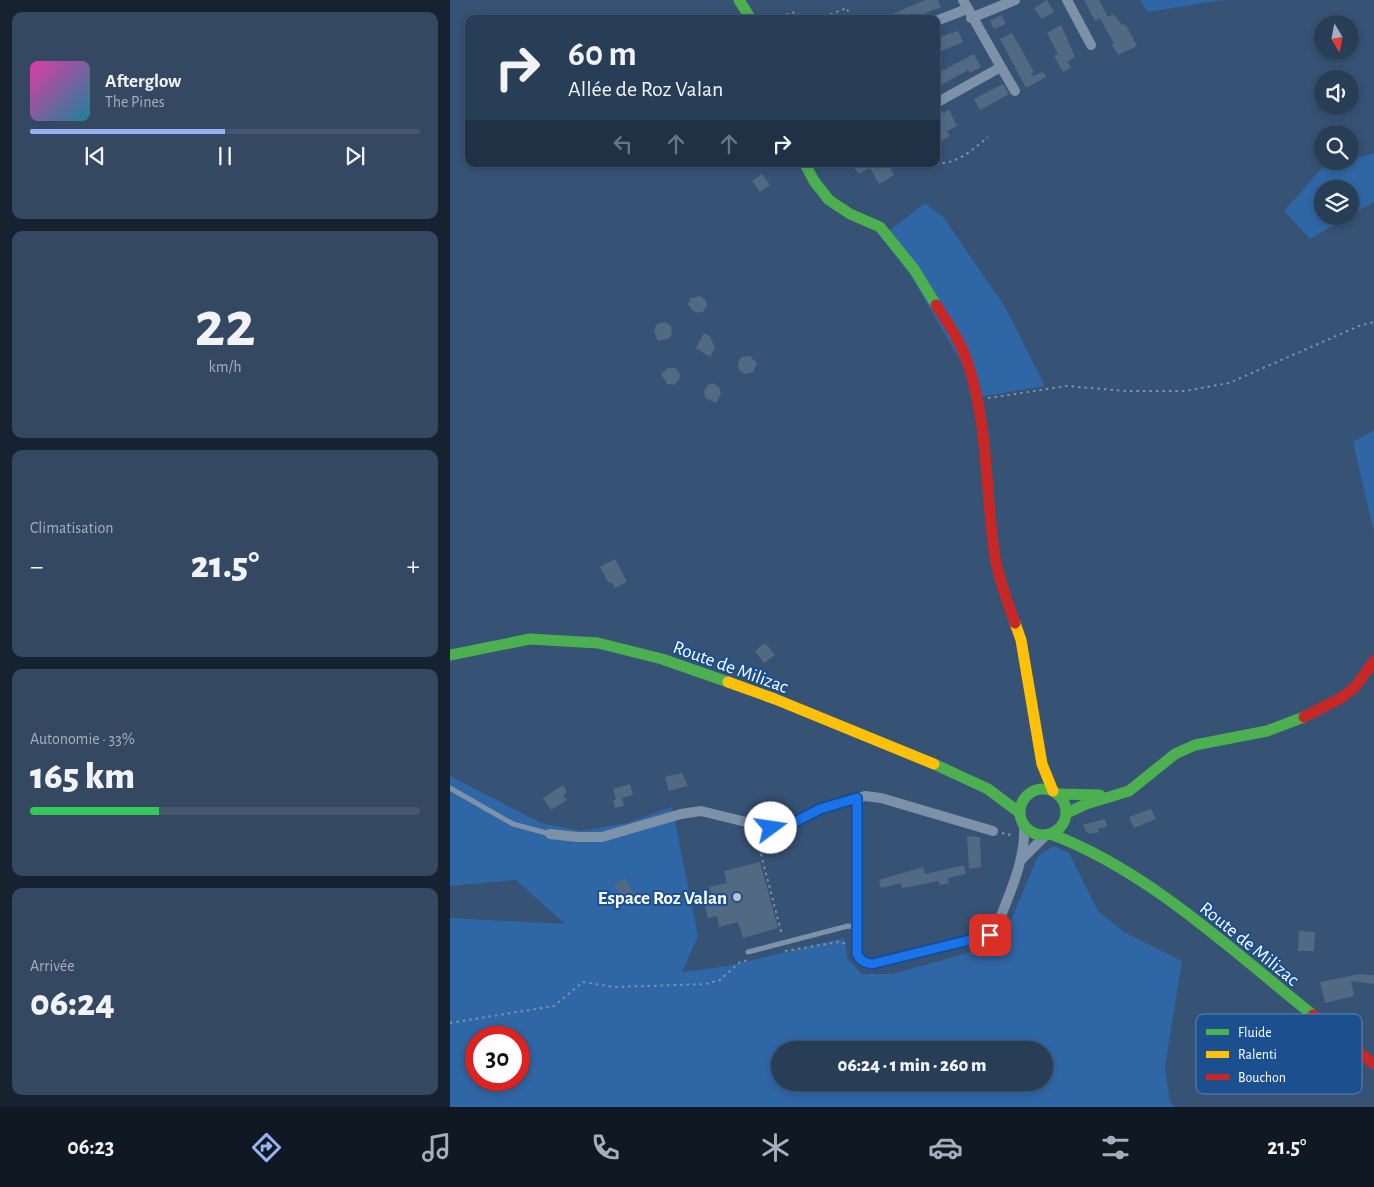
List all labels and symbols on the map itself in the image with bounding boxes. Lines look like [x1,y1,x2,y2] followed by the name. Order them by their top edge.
[1314,15,1359,60] north arrow
[670,638,791,697] street label: Route de Milizac
[744,801,796,853] position arrow
[598,889,727,908] place label: Espace Roz Valan
[731,891,743,903] marker: Espace Roz Valan
[1196,899,1302,990] street label: Route de Milizac
[969,914,1011,956] pin
[1196,1014,1362,1094] legend
[465,1026,530,1091] speed limit sign: 30
[1238,1026,1272,1040] text: Fluide
[1238,1048,1277,1062] text: Ralenti
[1238,1071,1286,1085] text: Bouchon

